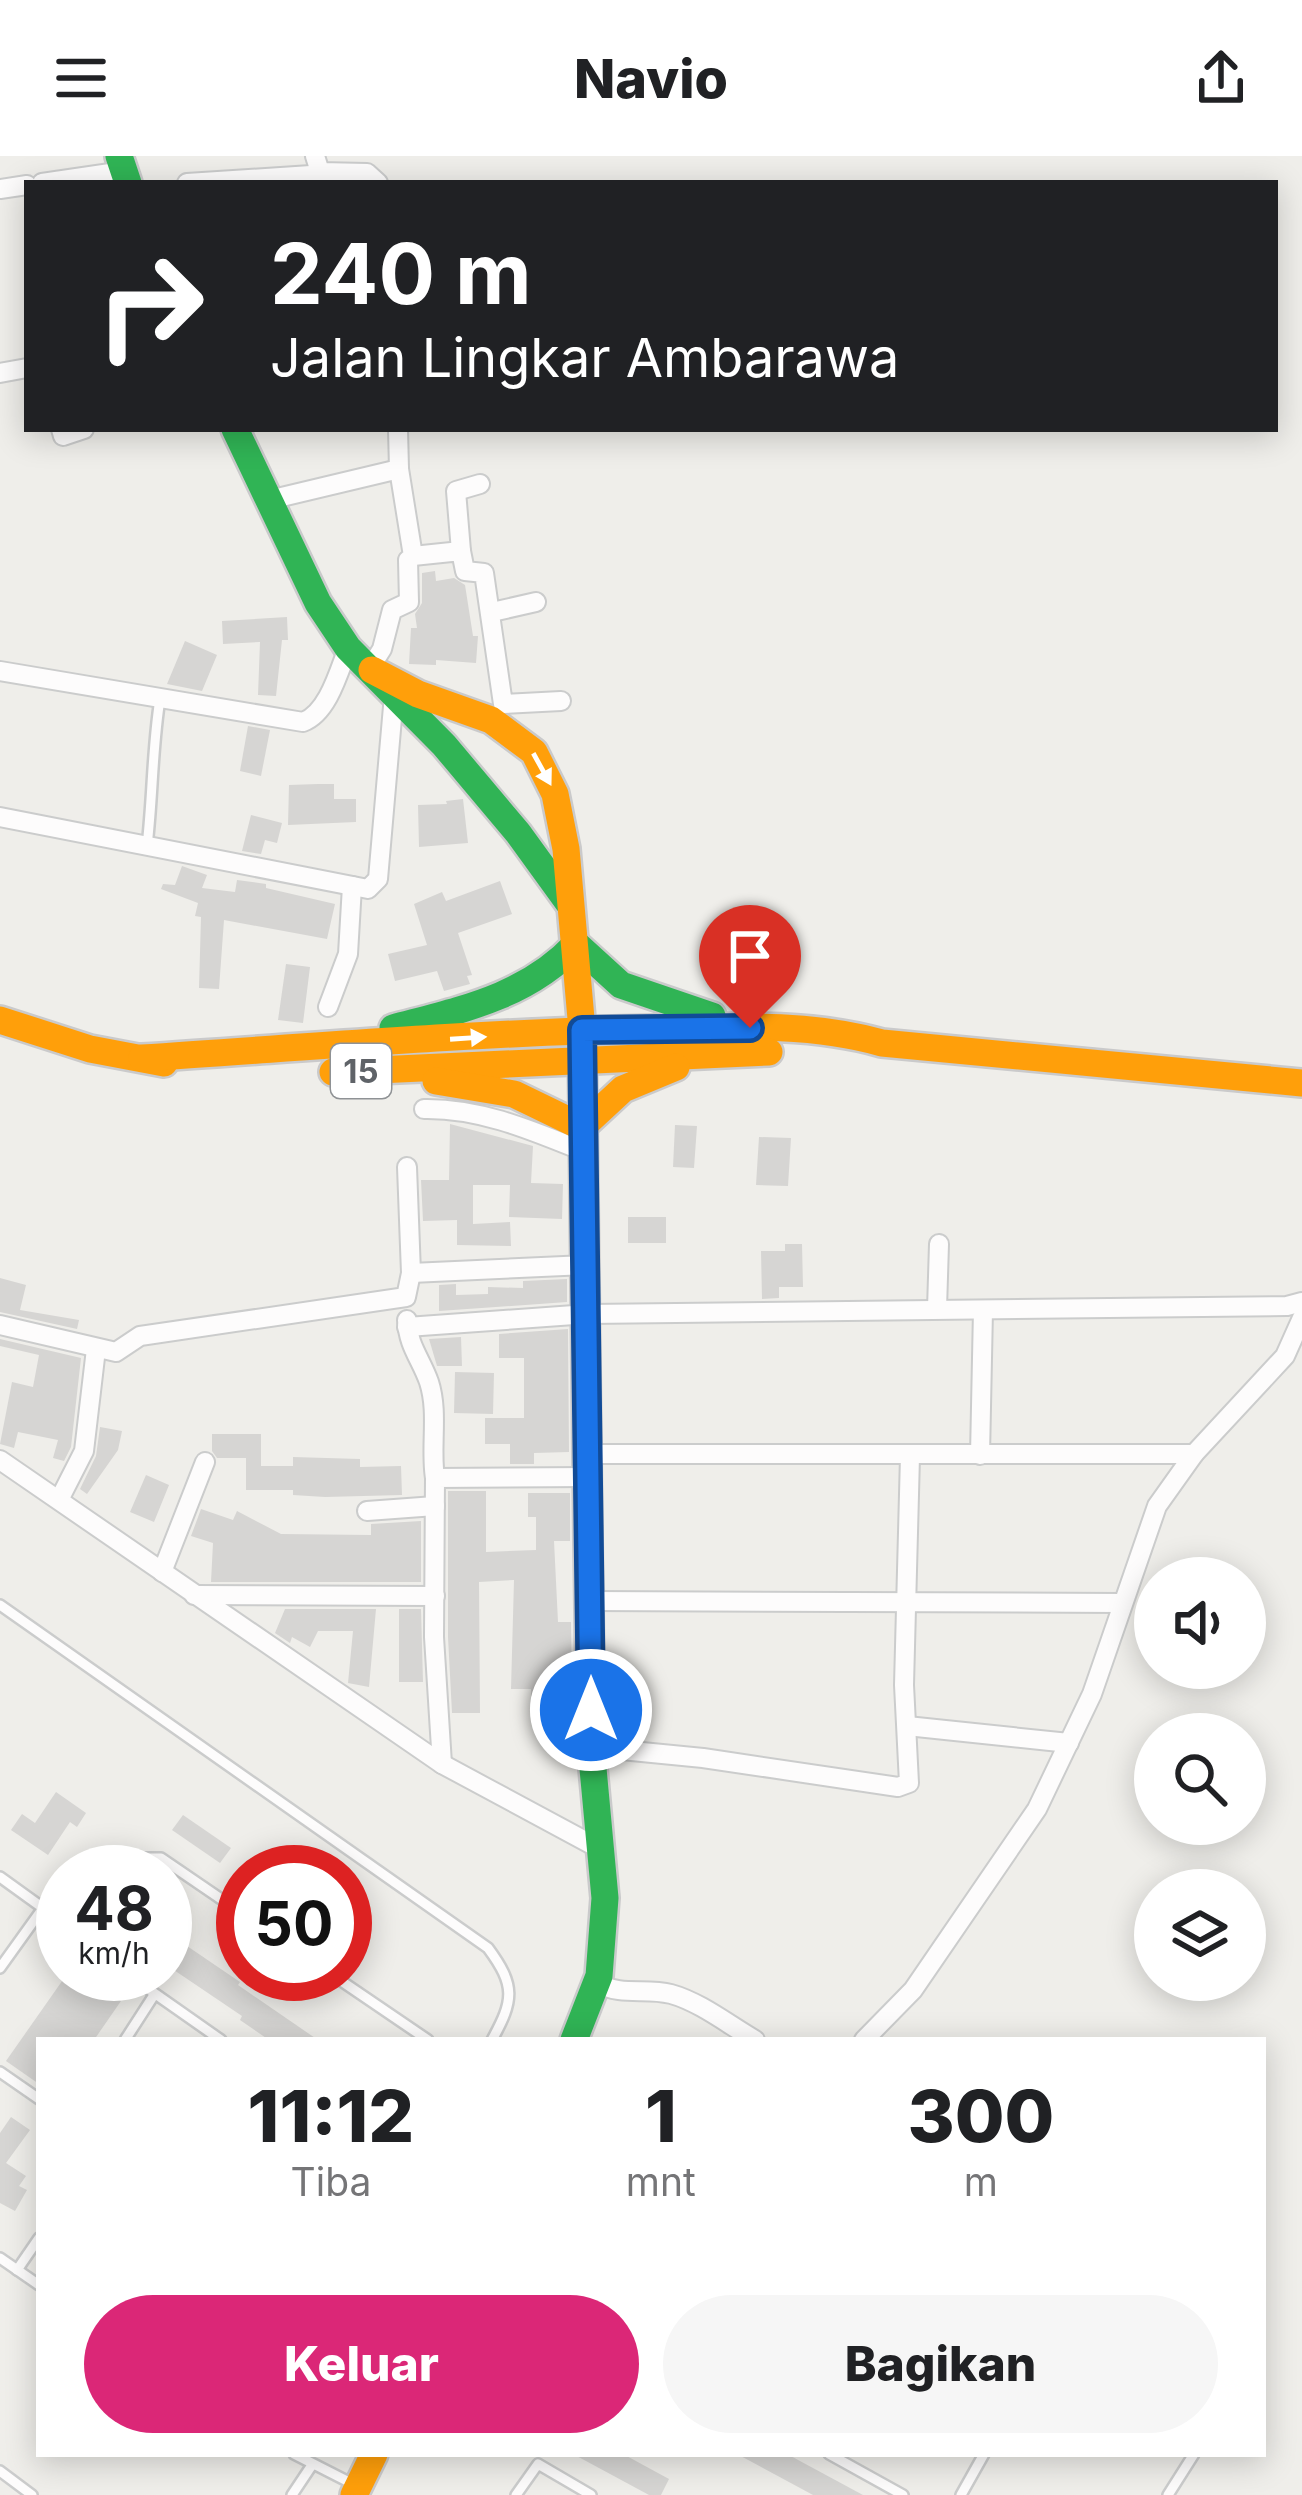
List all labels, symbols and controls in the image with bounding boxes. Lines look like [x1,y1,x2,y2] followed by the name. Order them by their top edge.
[48,45,114,111] icon: menu
[1188,45,1254,111] icon: share
[574,46,728,111] text: Navio
[270,223,532,324] text: 240 m
[72,228,228,384] icon: right
[270,325,899,390] text: Jalan Lingkar Ambarawa
[531,751,552,786] one-way arrow
[699,905,801,1028] pin
[717,923,783,989] icon: arrive
[450,1029,487,1048] one-way arrow
[331,1044,391,1098] road number: 15
[1134,1557,1266,2001] map controls
[1134,1557,1266,1689] button: sound
[528,1647,654,1773] position arrow
[1134,1713,1266,1845] button: search
[216,1845,372,2001] speed limit sign: 50
[1134,1869,1266,2001] button: layers
[74,1872,154,1944] text: 48
[78,1935,150,1971] text: km/h
[248,2072,414,2159] text: 11:12
[645,2072,677,2159] text: 1
[907,2072,1054,2159] text: 300
[291,2158,371,2205] text: Tiba
[626,2158,696,2205] text: mnt
[964,2158,998,2205] text: m
[84,2295,639,2433] button: Keluar
[663,2295,1218,2433] button: Bagikan

